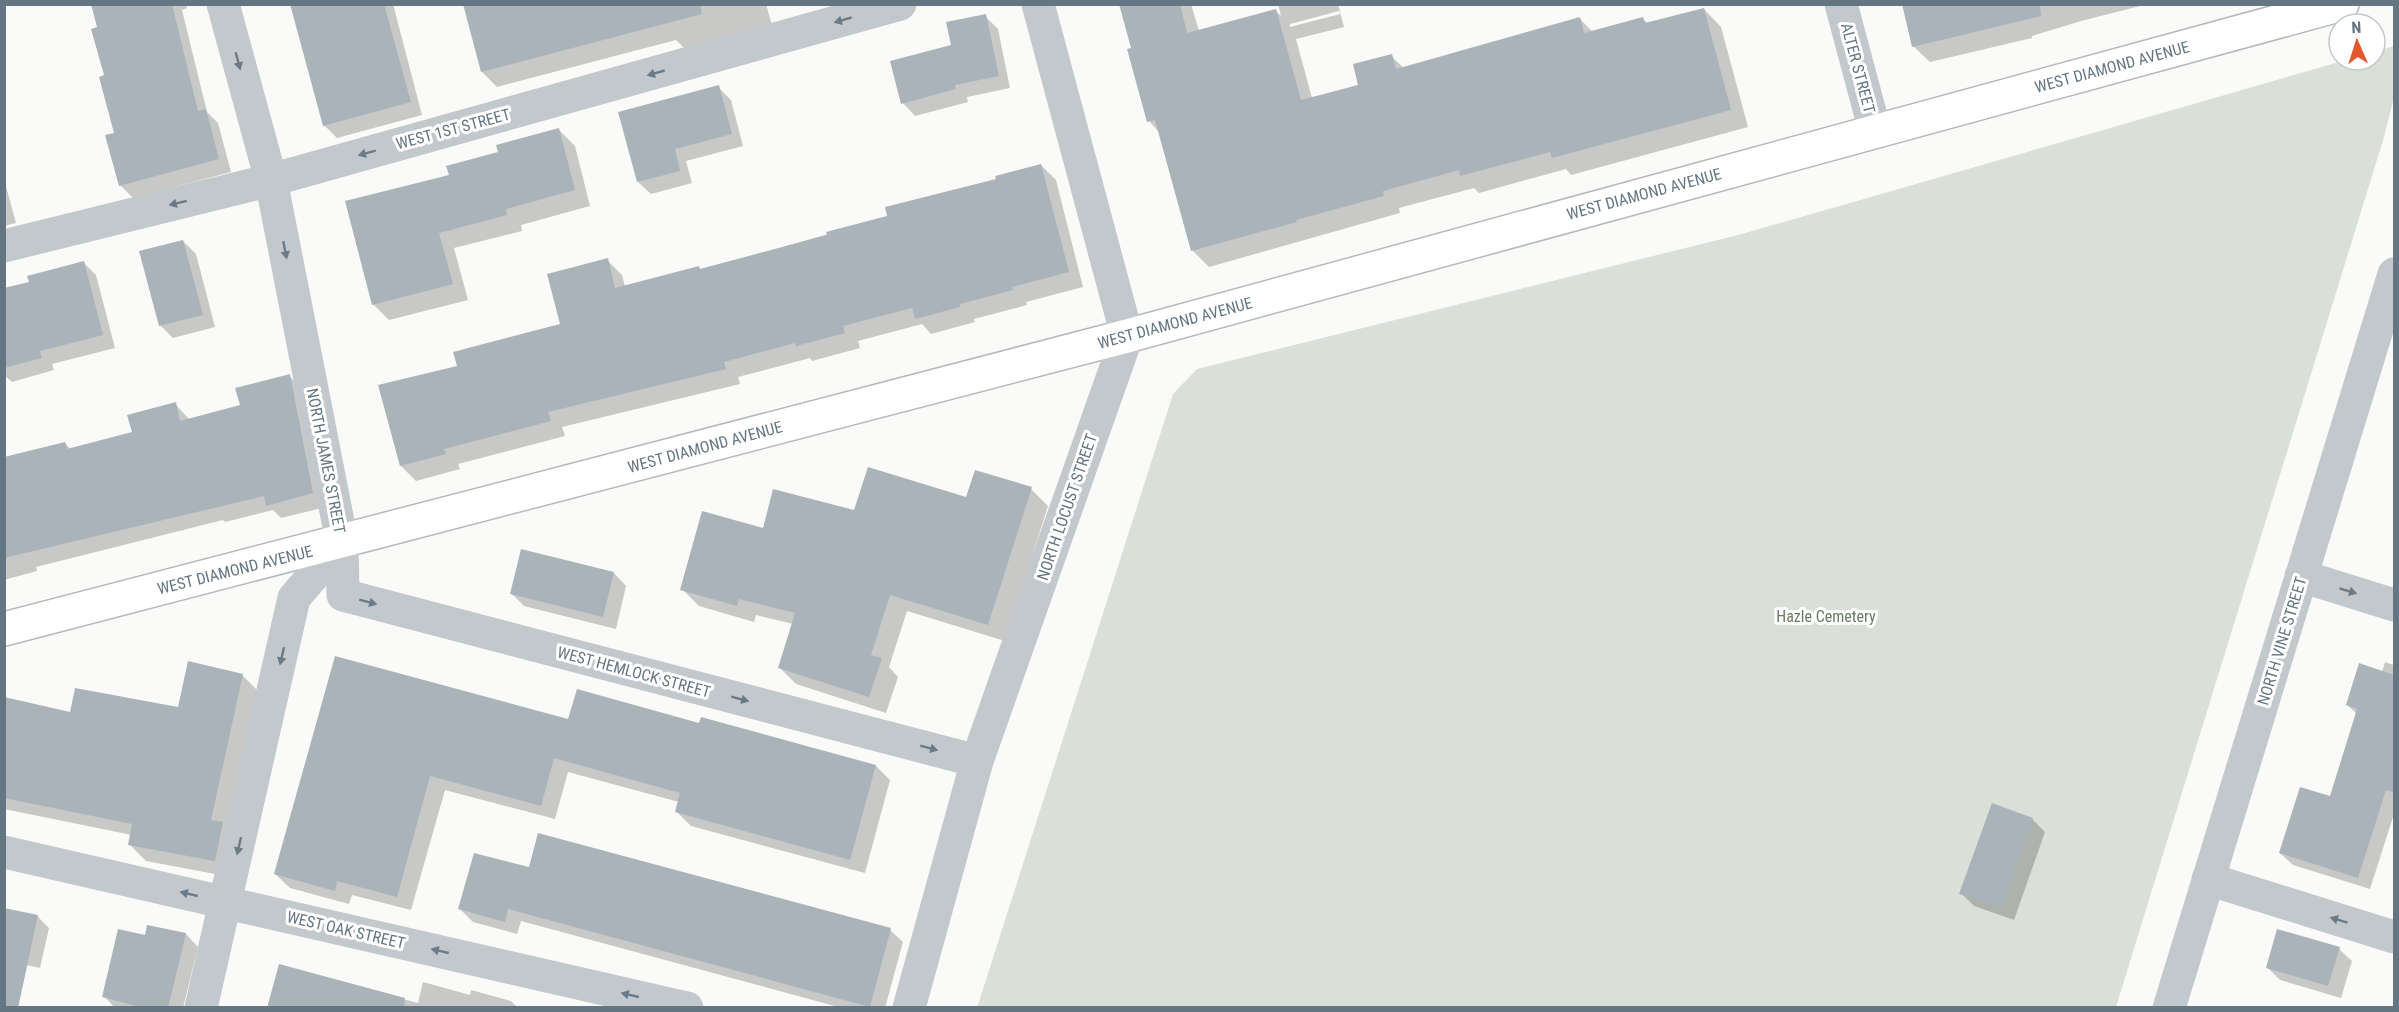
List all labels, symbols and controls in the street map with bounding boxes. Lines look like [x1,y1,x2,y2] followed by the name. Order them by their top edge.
[2327,12,2387,72] north arrow
[834,16,853,26] one-way arrow
[2351,18,2362,37] text: N
[1837,21,1879,115] street label: ALTER STREET
[2033,37,2191,97] street label: WEST DIAMOND AVENUE
[234,52,244,70] one-way arrow
[647,69,665,79] one-way arrow
[394,105,512,153] street label: WEST 1ST STREET
[357,149,375,158] one-way arrow
[1565,164,1723,224] street label: WEST DIAMOND AVENUE
[169,198,187,208] one-way arrow
[281,241,290,260] one-way arrow
[1096,293,1254,353] street label: WEST DIAMOND AVENUE
[303,387,349,535] street label: NORTH JAMES STREET
[626,417,784,477] street label: WEST DIAMOND AVENUE
[1033,431,1101,583] street label: NORTH LOCUST STREET
[155,541,315,598] street label: WEST DIAMOND AVENUE
[2253,574,2311,708] street label: NORTH VINE STREET
[2339,586,2357,596] one-way arrow
[360,598,378,607] one-way arrow
[1776,607,1876,626] park label: Hazle Cemetery
[555,642,713,702] street label: WEST HEMLOCK STREET
[276,646,286,665] one-way arrow
[731,695,749,704] one-way arrow
[919,744,938,754] one-way arrow
[233,837,243,855] one-way arrow
[179,889,198,899] one-way arrow
[285,907,407,953] street label: WEST OAK STREET
[2330,915,2348,924] one-way arrow
[431,946,449,956] one-way arrow
[621,989,640,999] one-way arrow

